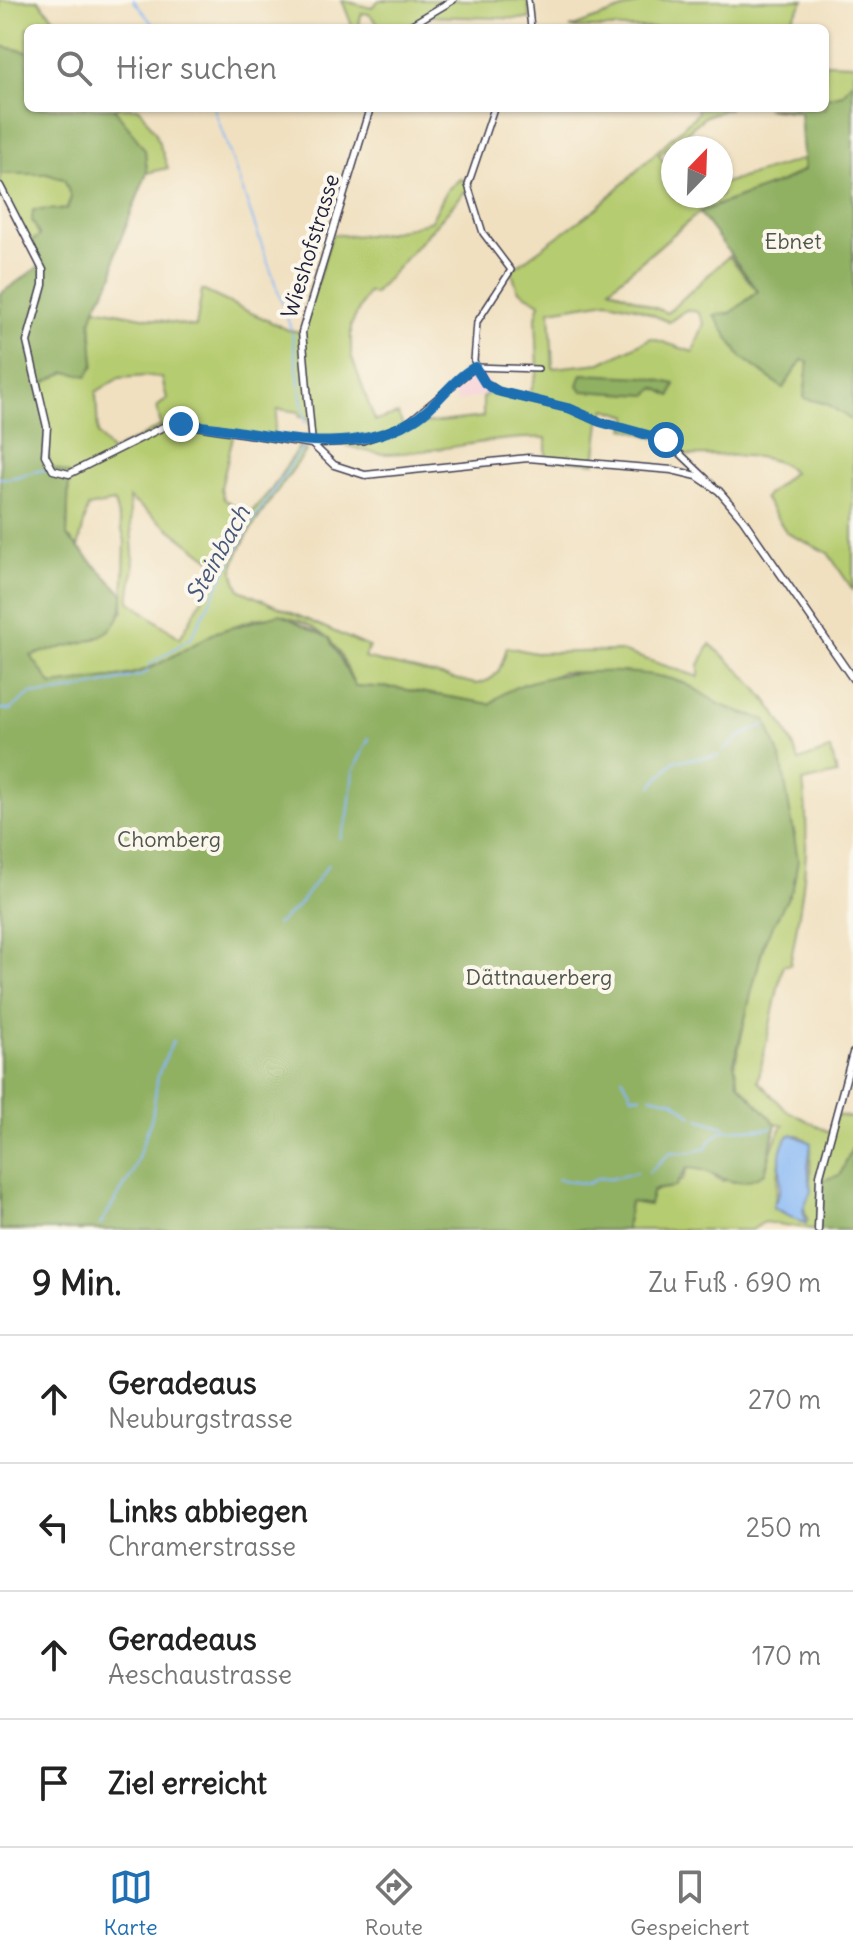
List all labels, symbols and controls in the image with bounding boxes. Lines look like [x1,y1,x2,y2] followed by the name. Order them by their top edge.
[24,24,829,112] search box
[52,46,96,90] icon: search
[116,49,277,87] text: Hier suchen
[661,136,733,208] north arrow
[275,170,345,322] street label: Wieshofstrasse
[764,227,822,255] park label: Ebnet
[163,406,199,442] route end
[648,422,684,458] route start
[178,499,256,607] water label: Steinbach
[117,825,221,853] park label: Chomberg
[466,963,612,991] park label: Dättnauerberg
[32,1261,121,1304] text: 9 Min.
[648,1266,821,1299] text: Zu Fuß · 690 m
[108,1364,257,1402] text: Geradeaus
[32,1377,76,1421] icon: ahead
[748,1383,821,1416] text: 270 m
[108,1402,293,1435] text: Neuburgstrasse
[108,1492,308,1530] text: Links abbiegen
[32,1505,76,1549] icon: left
[746,1511,821,1544] text: 250 m
[108,1530,296,1563] text: Chramerstrasse
[108,1620,257,1658] text: Geradeaus
[32,1633,76,1677] icon: ahead
[752,1639,821,1672] text: 170 m
[108,1658,292,1691] text: Aeschaustrasse
[32,1761,76,1805] icon: arrive
[108,1764,267,1802] text: Ziel erreicht
[104,1865,158,1941] tab: Karte
[365,1865,423,1941] tab: Route
[630,1865,749,1941] tab: Gespeichert

